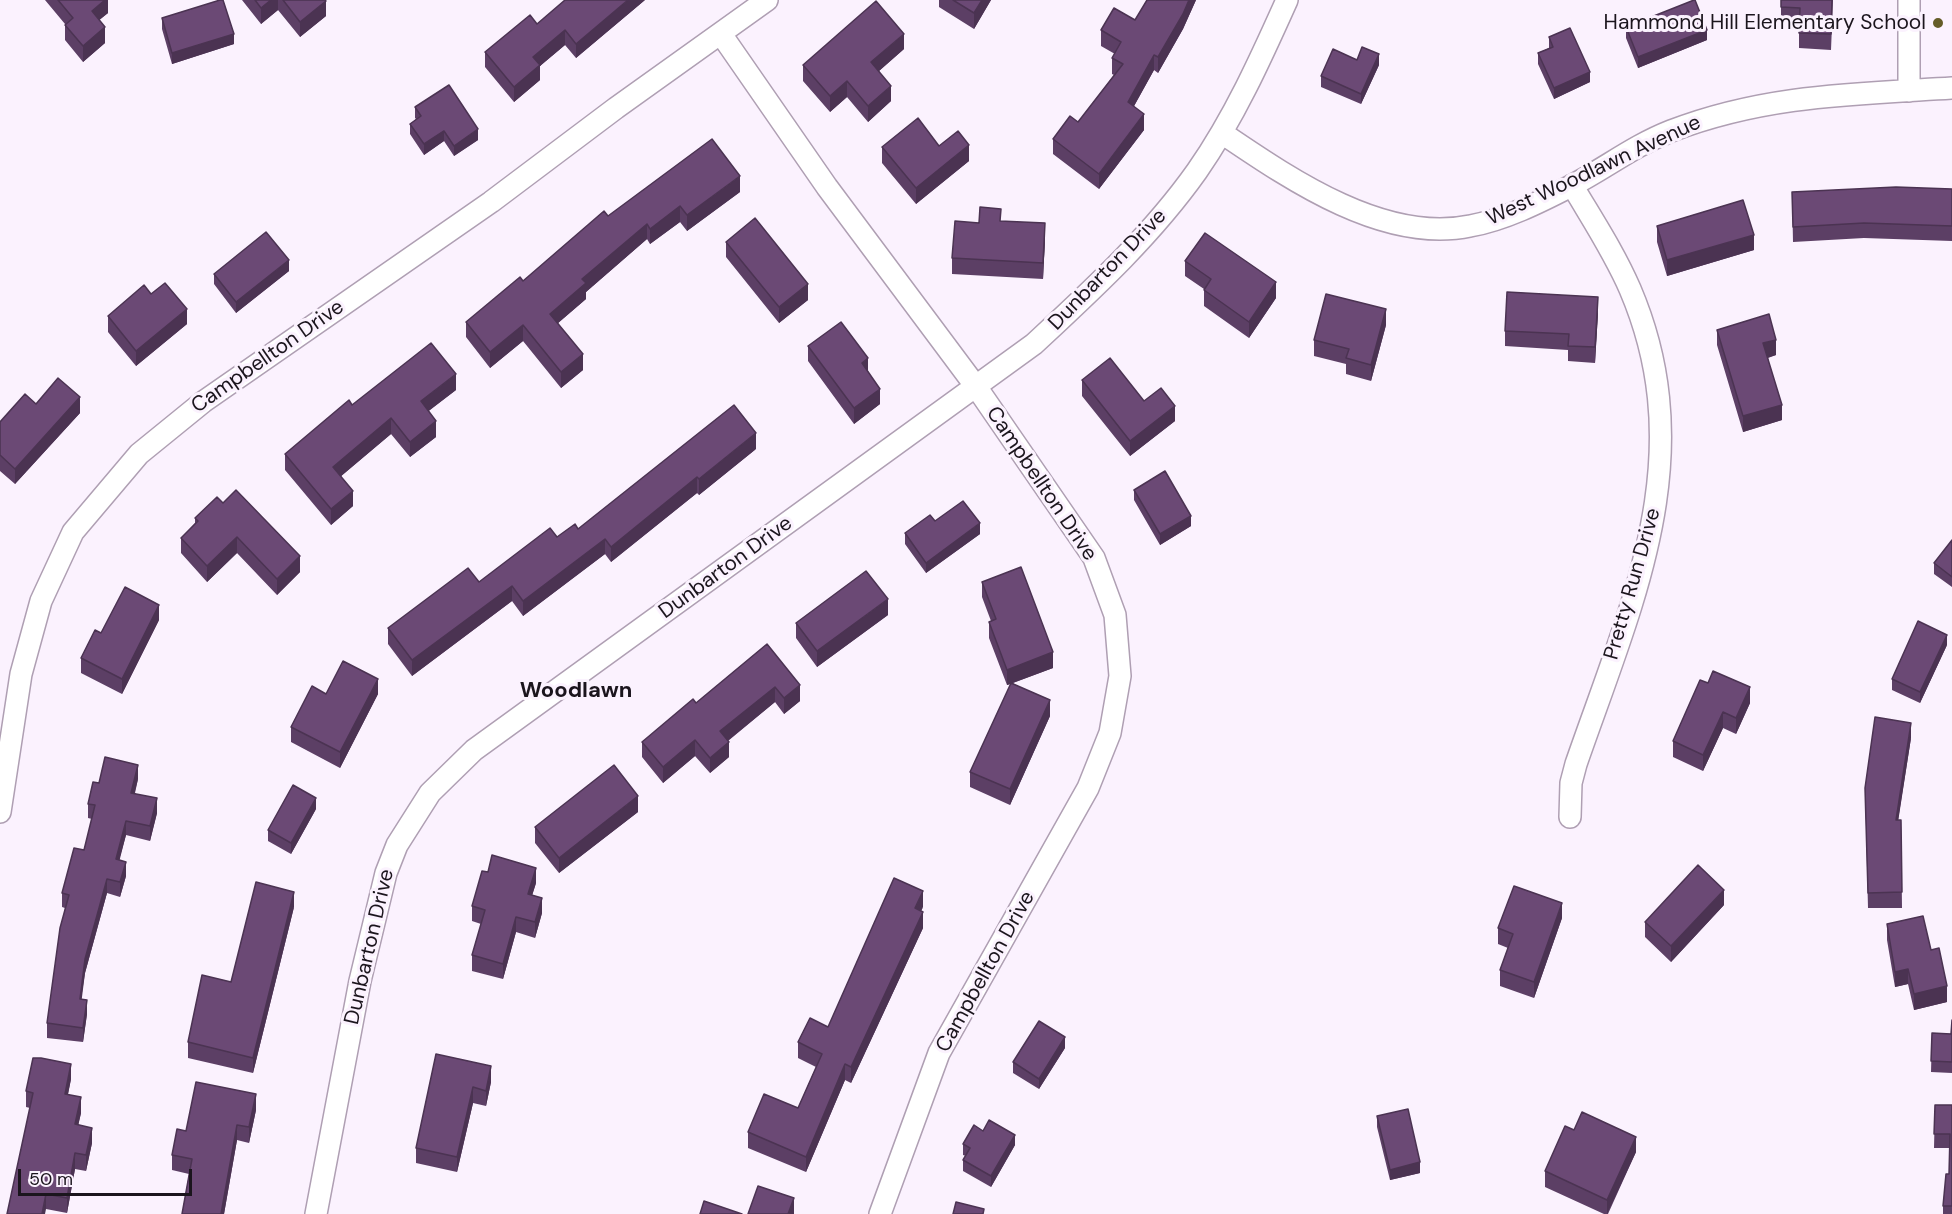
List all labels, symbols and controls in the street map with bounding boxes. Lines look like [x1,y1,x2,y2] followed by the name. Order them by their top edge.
[1604,10,1926,36] place label: Hammond Hill Elementary School
[1931,16,1945,30] marker: Hammond Hill Elementary School
[1483,110,1705,232] street label: West Woodlawn Avenue
[1044,204,1172,336] street label: Dunbarton Drive
[187,295,349,419] street label: Campbellton Drive
[980,402,1102,566] street label: Campbellton Drive
[1599,505,1667,663] street label: Pretty Run Drive
[654,511,798,625] street label: Dunbarton Drive
[520,678,632,704] district label: Woodlawn
[340,867,400,1027] street label: Dunbarton Drive
[931,887,1041,1057] street label: Campbellton Drive
[21,1157,195,1195] scale bar
[29,1167,73,1191] text: 50 m

